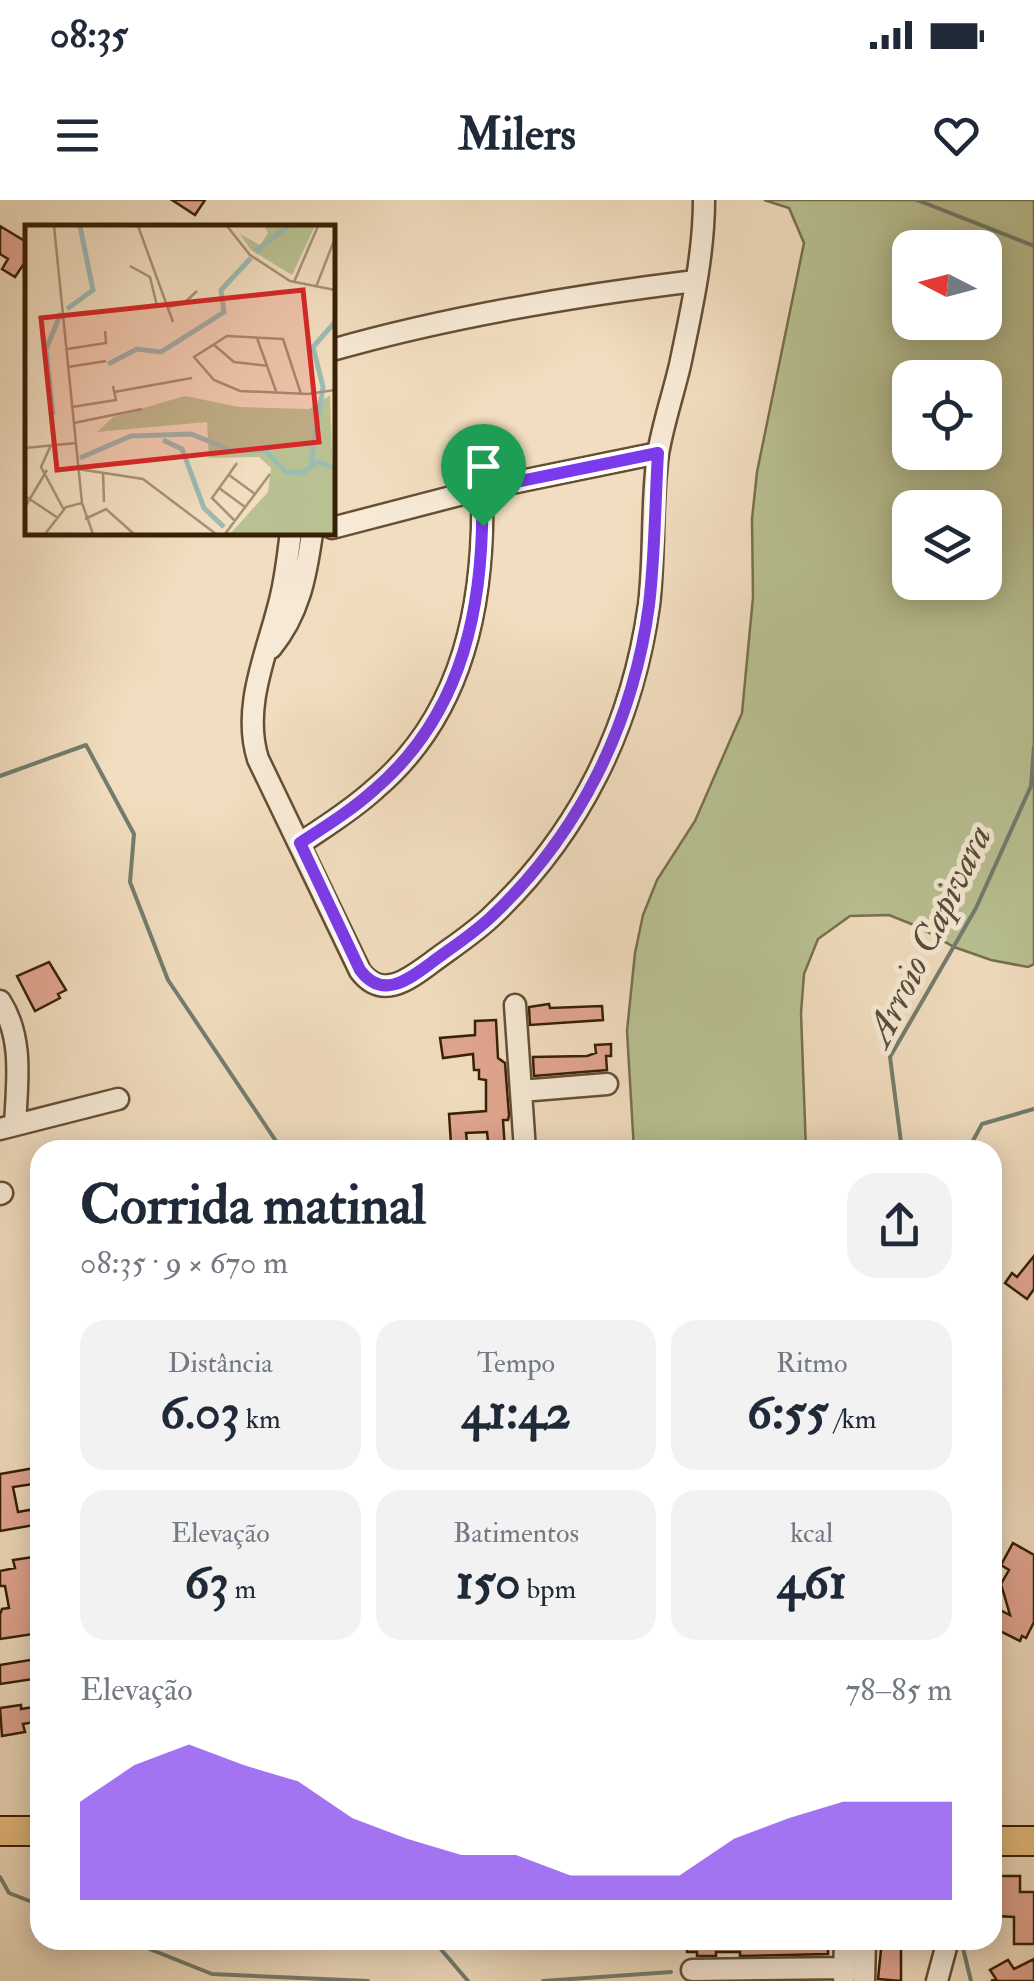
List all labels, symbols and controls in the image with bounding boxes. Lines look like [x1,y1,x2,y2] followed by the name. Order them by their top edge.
[50,11,128,59] text: 08:35
[458,107,576,163] text: Milers
[50,108,105,163] icon: menu
[929,108,984,163] icon: heart
[25,225,335,535] inset map
[892,230,1002,340] north arrow
[892,230,1002,600] map controls
[892,360,1002,470] button: locate
[441,424,526,527] pin
[456,439,511,494] icon: arrive
[892,490,1002,600] button: layers
[853,817,1003,1057] water label: Arroio Capivara
[80,1171,426,1240] text: Corrida matinal
[847,1173,952,1278] button: share
[80,1243,288,1283] text: 08:35 · 9 × 670 m
[168,1346,273,1381] text: Distância
[477,1346,555,1381] text: Tempo
[776,1346,847,1381] text: Ritmo
[160,1381,240,1444] text: 6.03
[461,1381,571,1444] text: 41:42
[747,1381,828,1444] text: 6:55
[240,1402,281,1437] text: km
[828,1402,877,1437] text: /km
[171,1516,270,1551] text: Elevação
[453,1516,579,1551] text: Batimentos
[790,1516,833,1551] text: kcal
[184,1551,229,1614] text: 63
[456,1551,521,1614] text: 150
[777,1551,847,1614] text: 461
[229,1572,256,1607] text: m
[521,1572,576,1607] text: bpm
[80,1670,193,1710] text: Elevação
[845,1670,952,1710] text: 78–85 m

